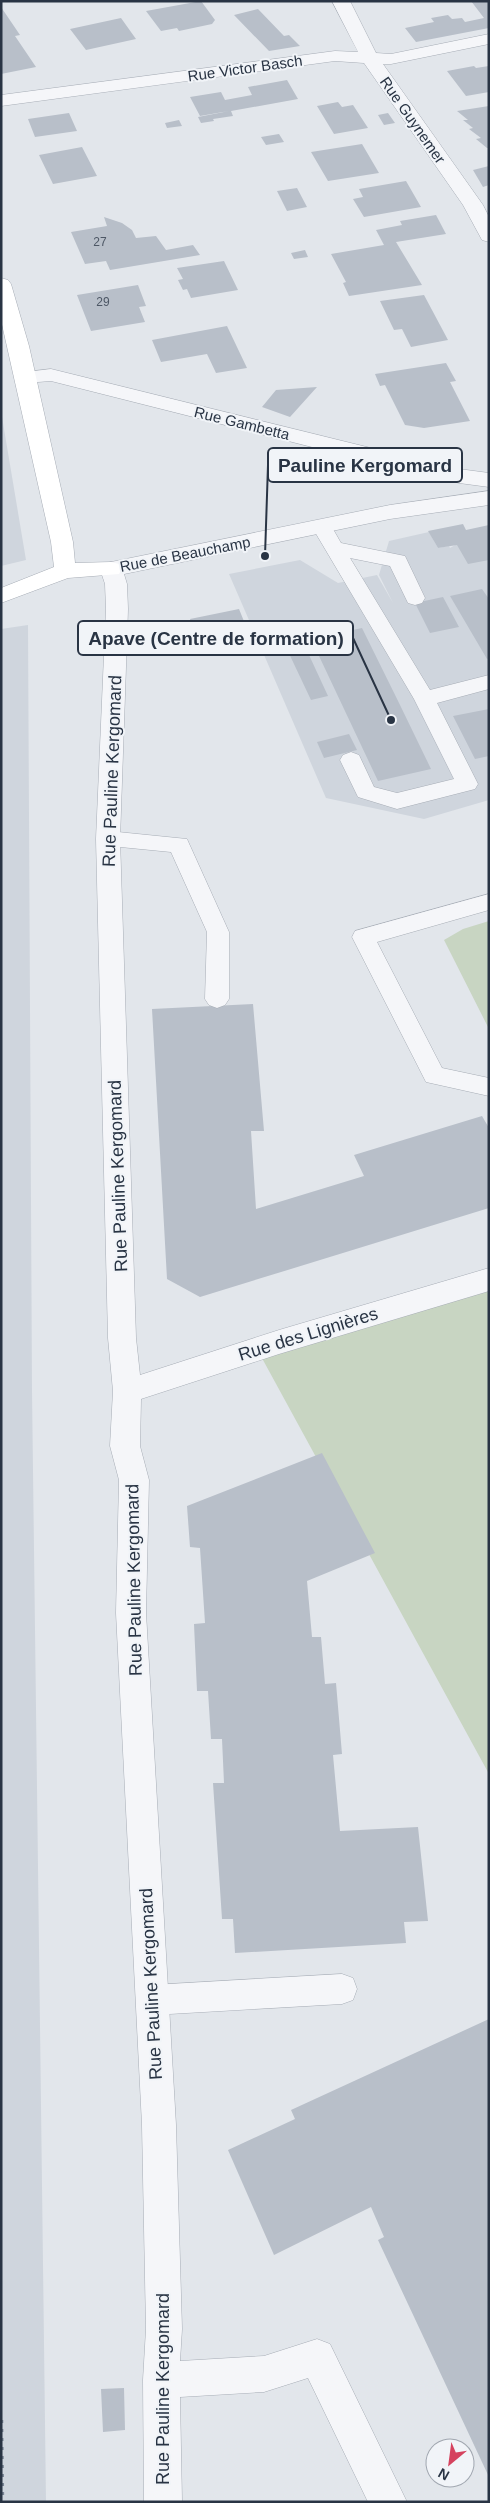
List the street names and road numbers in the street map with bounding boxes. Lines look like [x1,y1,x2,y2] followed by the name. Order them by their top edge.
[187,52,303,84] street label: Rue Victor Basch
[377,73,449,167] street label: Rue Guynemer
[193,403,292,443] street label: Rue Gambetta
[118,533,252,575] street label: Rue de Beauchamp
[99,675,125,867] street label: Rue Pauline Kergomard
[105,1080,131,1272] street label: Rue Pauline Kergomard
[236,1303,380,1365] street label: Rue des Lignières
[122,1484,146,1676] street label: Rue Pauline Kergomard
[136,1888,166,2080] street label: Rue Pauline Kergomard
[153,2293,173,2485] street label: Rue Pauline Kergomard

